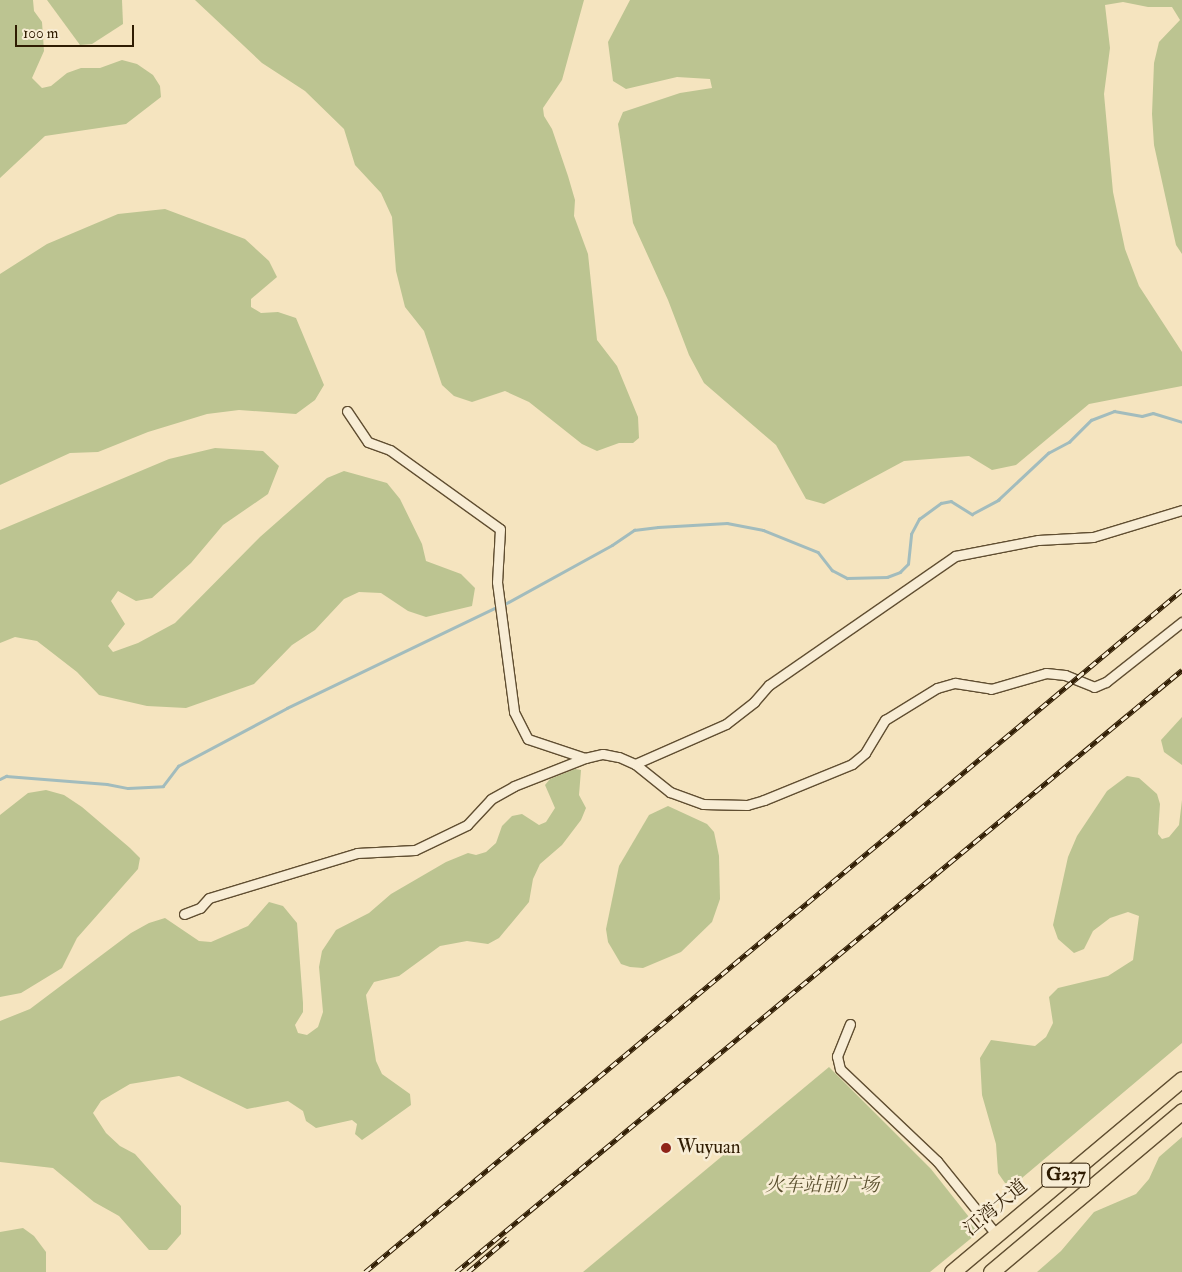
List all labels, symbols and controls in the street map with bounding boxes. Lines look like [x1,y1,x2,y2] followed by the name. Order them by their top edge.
[18,15,136,47] scale bar
[23,24,58,43] text: 100 m
[677,1137,741,1159] place label: Wuyuan
[659,1141,673,1155] marker: Wuyuan
[1041,1160,1091,1190] road number: G237
[765,1175,879,1197] park label: 火车站前广场
[960,1175,1032,1241] street label: 江湾大道

